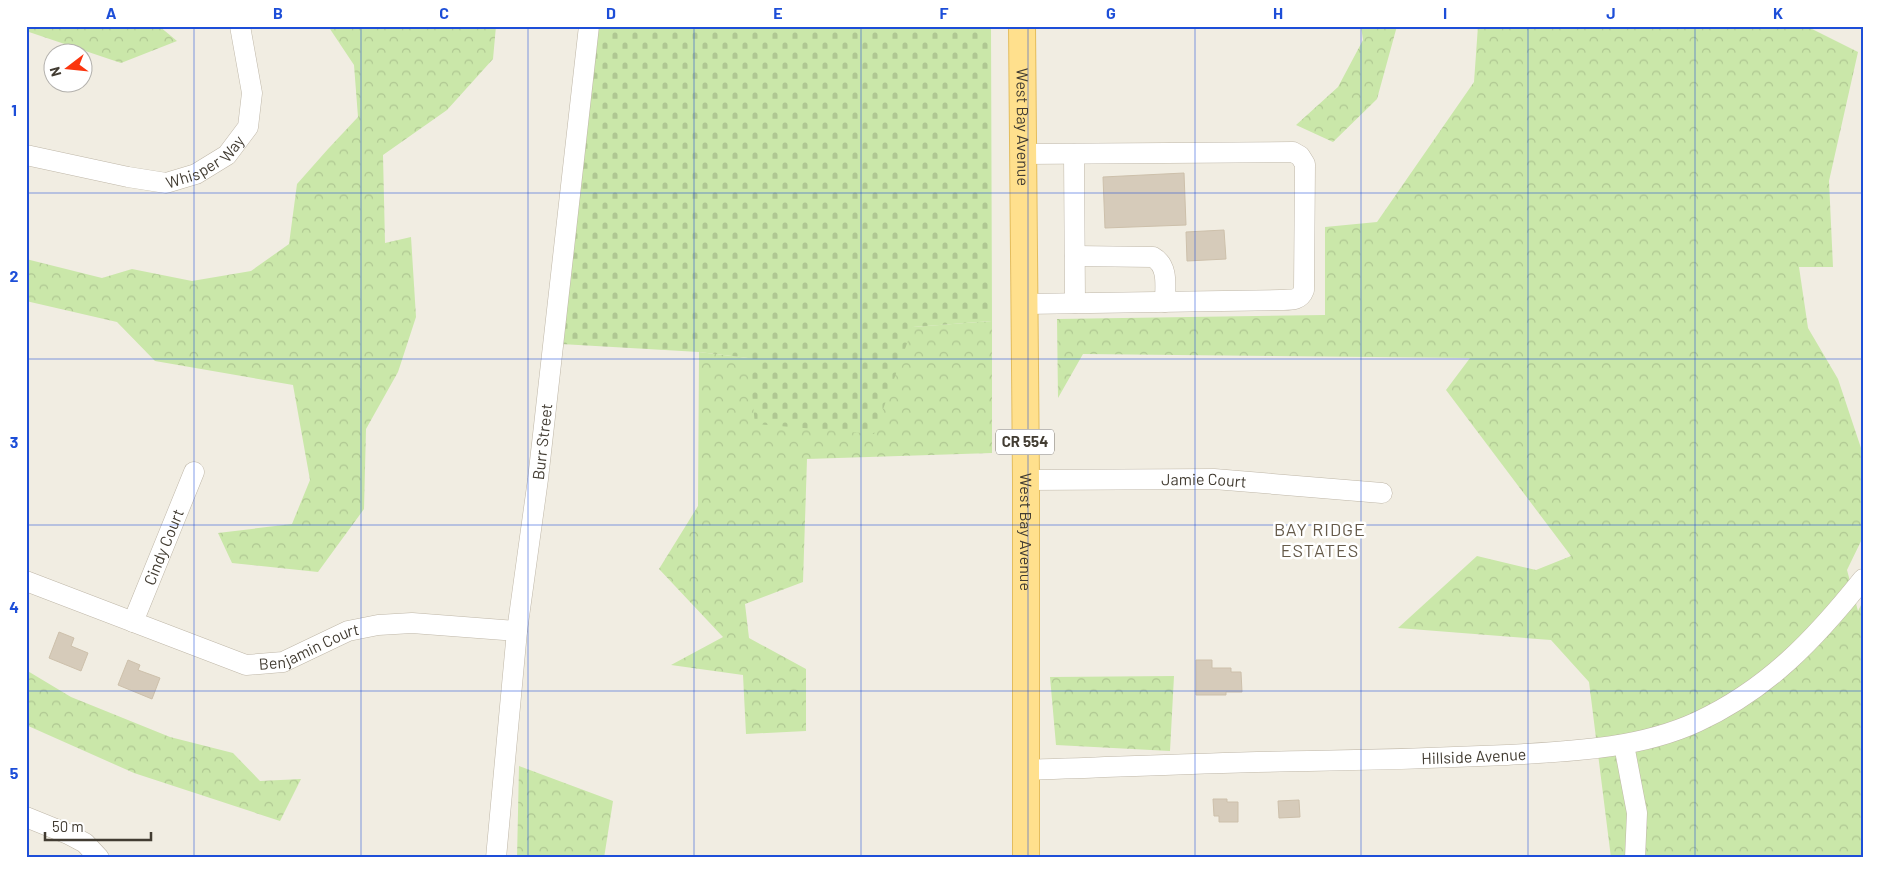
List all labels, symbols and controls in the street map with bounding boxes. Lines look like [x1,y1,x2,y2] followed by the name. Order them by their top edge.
[106,3,117,22] text: A
[273,3,283,22] text: B
[439,3,449,22] text: C
[606,3,616,22] text: D
[773,3,783,22] text: E
[940,3,949,22] text: F
[1106,3,1116,22] text: G
[1273,3,1283,22] text: H
[1443,3,1447,22] text: I
[1606,3,1616,22] text: J
[1773,3,1783,22] text: K
[42,42,92,92] north arrow
[46,65,64,79] text: N
[1013,68,1033,186] street label: West Bay Avenue
[11,100,17,119] text: 1
[164,131,248,192] street label: Whisper Way
[10,266,19,285] text: 2
[528,402,555,481] street label: Burr Street
[996,430,1054,454] road number: CR 554
[10,432,18,451] text: 3
[1161,469,1247,491] street label: Jamie Court
[1017,473,1036,591] street label: West Bay Avenue
[139,506,187,588] street label: Cindy Court
[1274,518,1366,561] district label: BAY RIDGE ESTATES
[9,597,19,616] text: 4
[258,619,361,673] street label: Benjamin Court
[1421,744,1527,767] street label: Hillside Avenue
[10,763,19,782] text: 5
[45,809,151,841] scale bar
[52,817,84,835] text: 50 m

